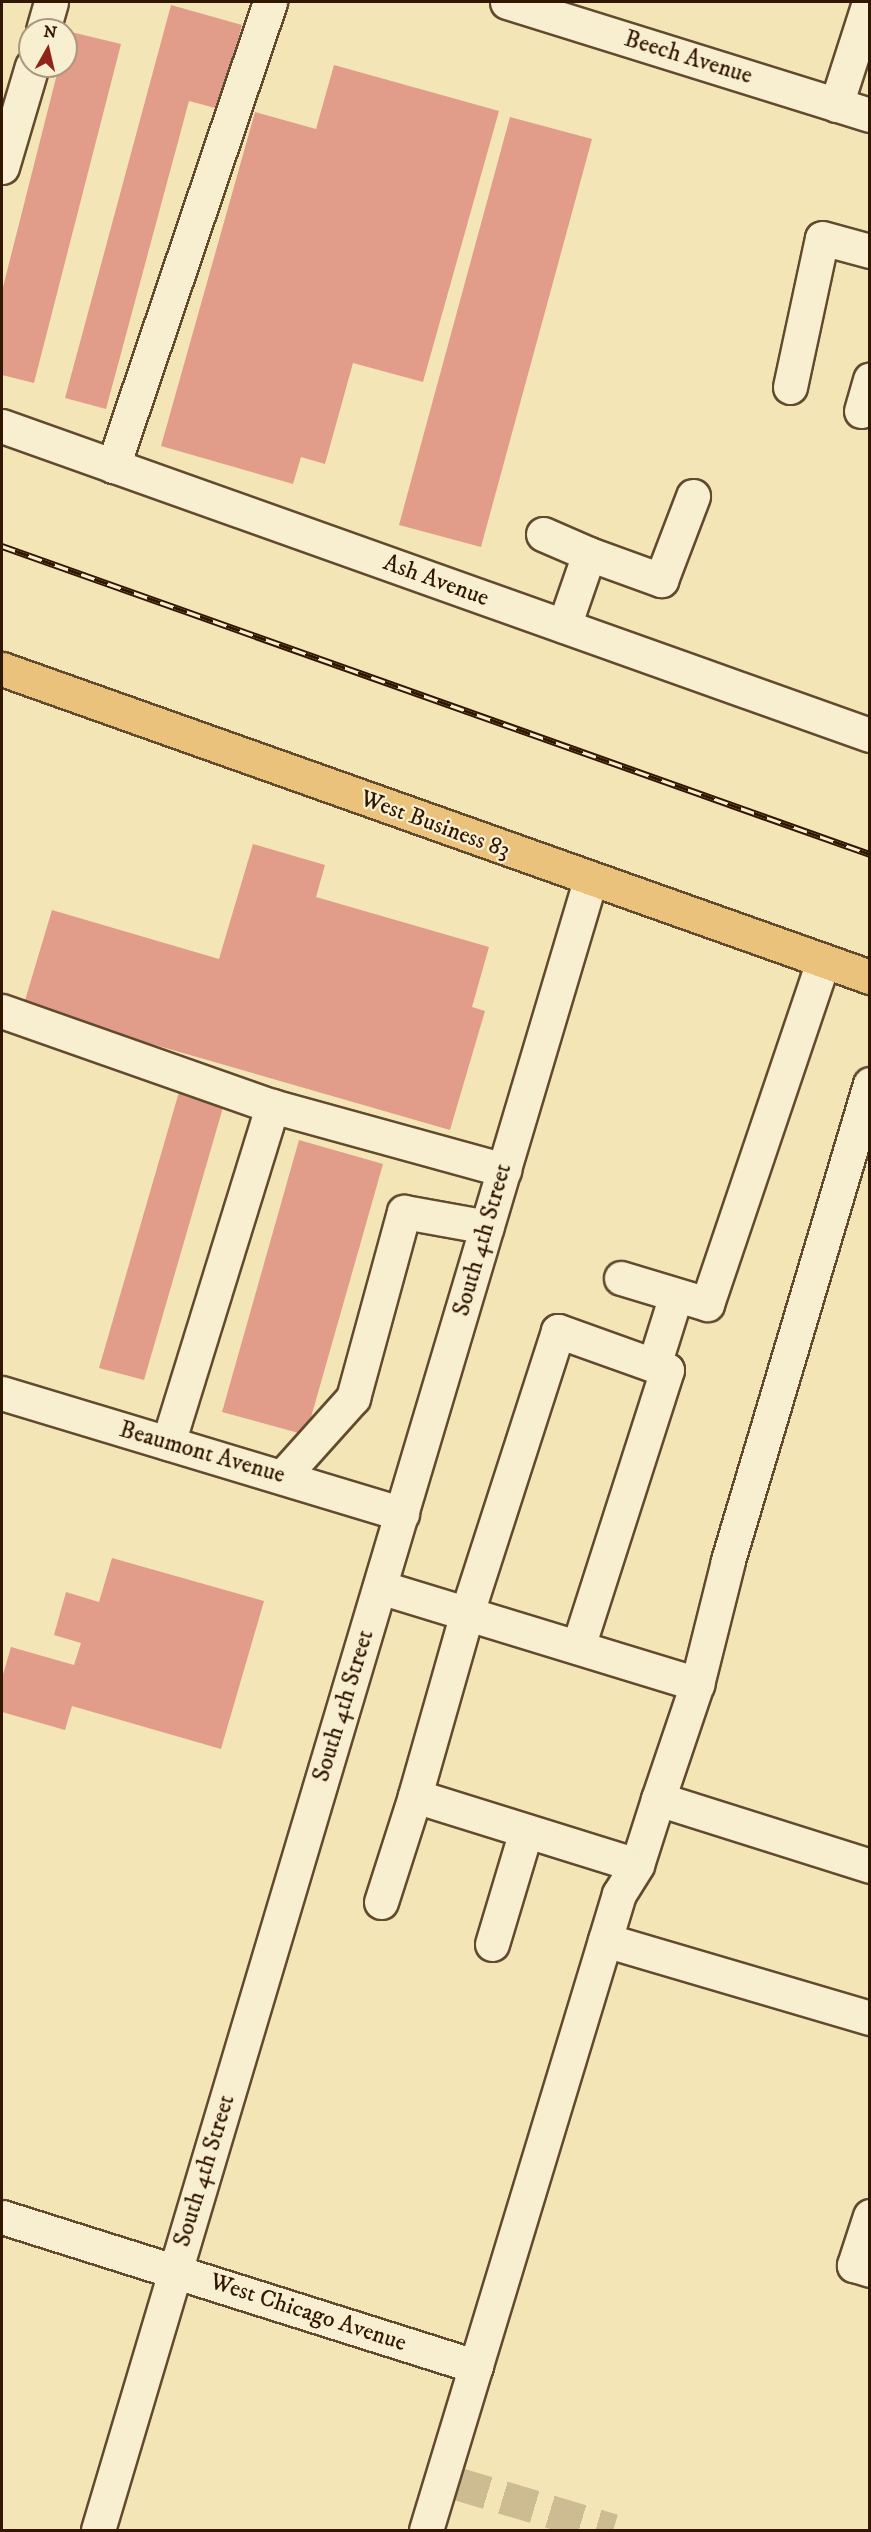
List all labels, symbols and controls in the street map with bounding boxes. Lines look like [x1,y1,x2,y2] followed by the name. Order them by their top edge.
[18,18,78,78] north arrow
[42,21,58,43] text: N
[621,25,755,91] street label: Beech Avenue
[379,549,493,613] street label: Ash Avenue
[356,785,514,865] street label: West Business 83
[447,1160,519,1320] street label: South 4th Street
[116,1416,288,1490] street label: Beaumont Avenue
[307,1627,381,1785] street label: South 4th Street
[168,2092,242,2250] street label: South 4th Street
[206,2268,410,2358] street label: West Chicago Avenue

